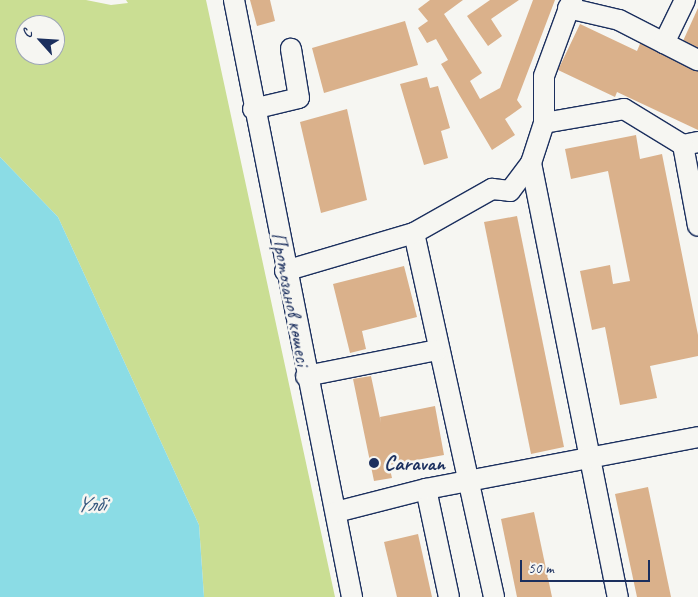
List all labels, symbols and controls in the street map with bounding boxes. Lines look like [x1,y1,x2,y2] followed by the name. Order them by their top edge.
[15,15,65,65] north arrow
[18,27,36,40] text: С
[266,230,316,368] street label: Протозанов көшесі
[384,450,445,476] place label: Caravan
[368,457,380,469] marker: Caravan
[77,492,105,518] water label: Үлбі
[523,550,653,582] scale bar
[528,559,554,578] text: 50 m

